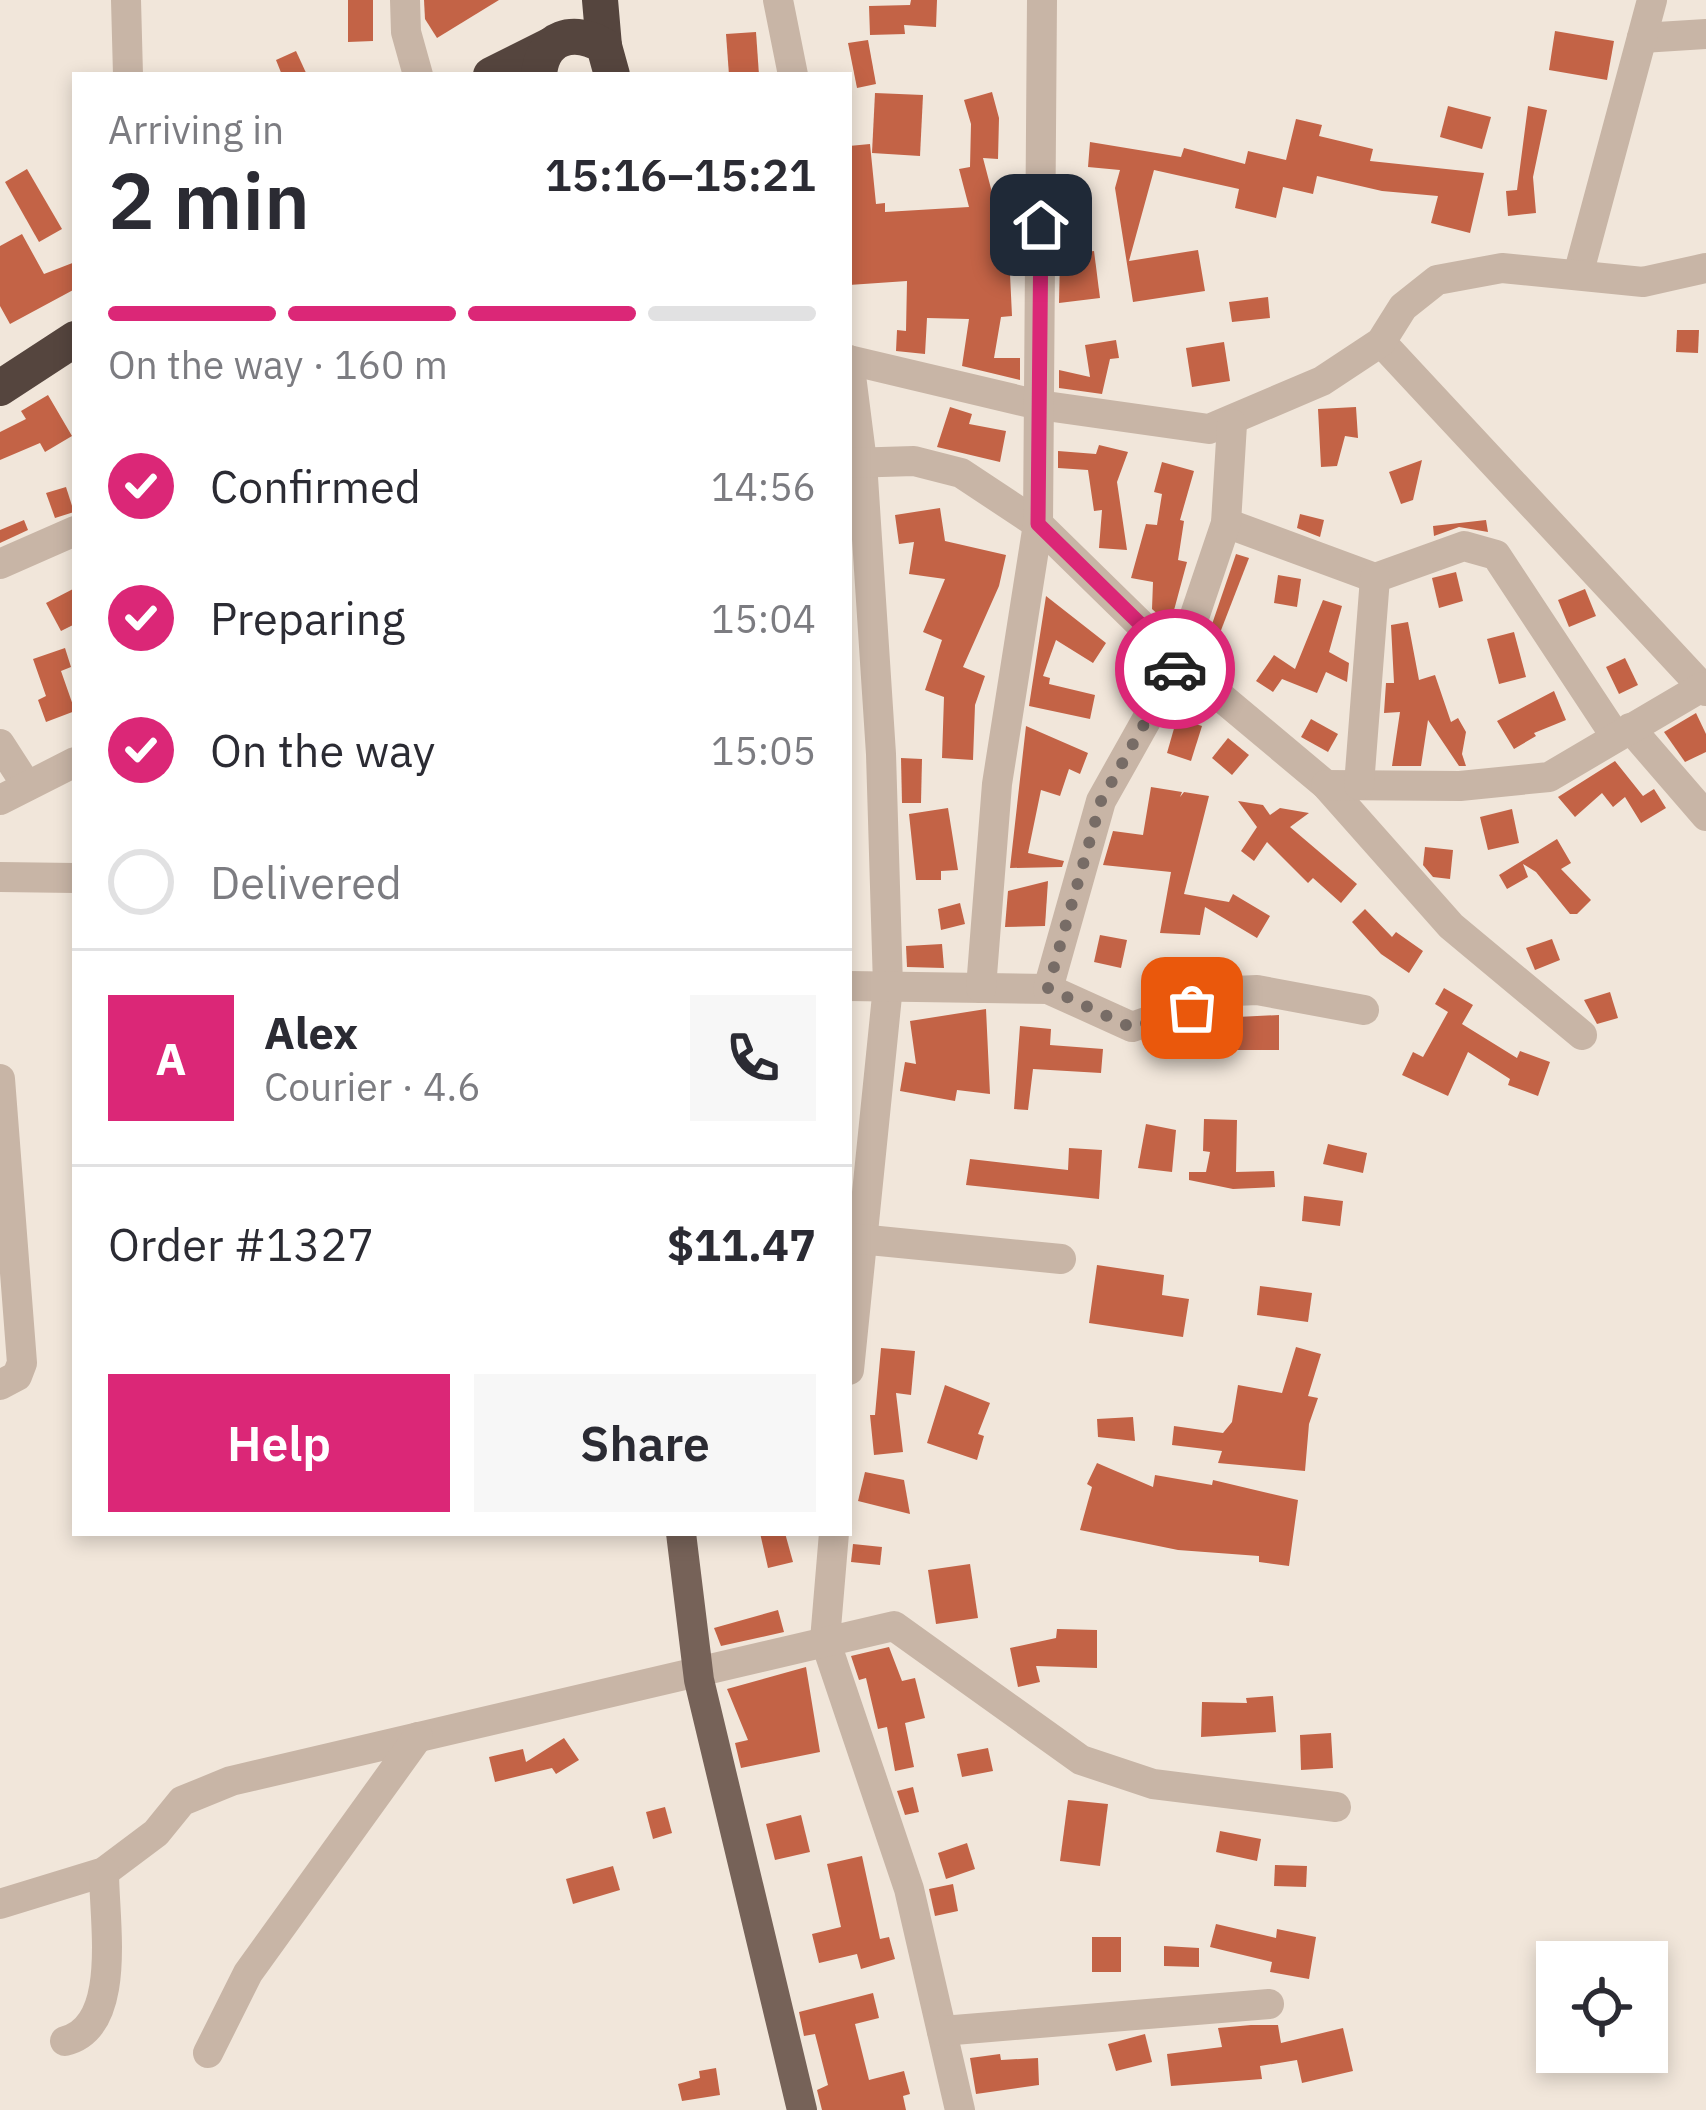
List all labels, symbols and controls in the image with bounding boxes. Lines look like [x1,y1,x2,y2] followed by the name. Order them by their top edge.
[108,104,284,155] text: Arriving in
[545,145,816,203] text: 15:16–15:21
[108,149,310,250] text: 2 min
[990,174,1092,276] pin
[1008,192,1074,258] icon: home
[108,339,448,390] text: On the way · 160 m
[108,453,174,519] icon: check
[210,457,421,515] text: Confirmed
[711,461,816,512] text: 14:56
[108,585,174,651] icon: check
[210,589,405,647] text: Preparing
[711,593,816,644] text: 15:04
[1115,609,1235,729] courier
[1142,636,1208,702] icon: car
[108,717,174,783] icon: check
[210,721,435,779] text: On the way
[711,725,816,776] text: 15:05
[210,853,402,911] text: Delivered
[1141,957,1243,1059] pin
[1159,975,1225,1041] icon: bag
[690,995,816,1121] button: phone
[264,1003,358,1061] text: Alex
[156,1029,186,1087] text: A
[264,1061,481,1112] text: Courier · 4.6
[108,1215,374,1273] text: Order #1327
[667,1215,816,1273] text: $11.47
[108,1374,450,1512] button: Help
[474,1374,816,1512] button: Share
[1536,1941,1668,2073] map controls
[1536,1941,1668,2073] button: locate

